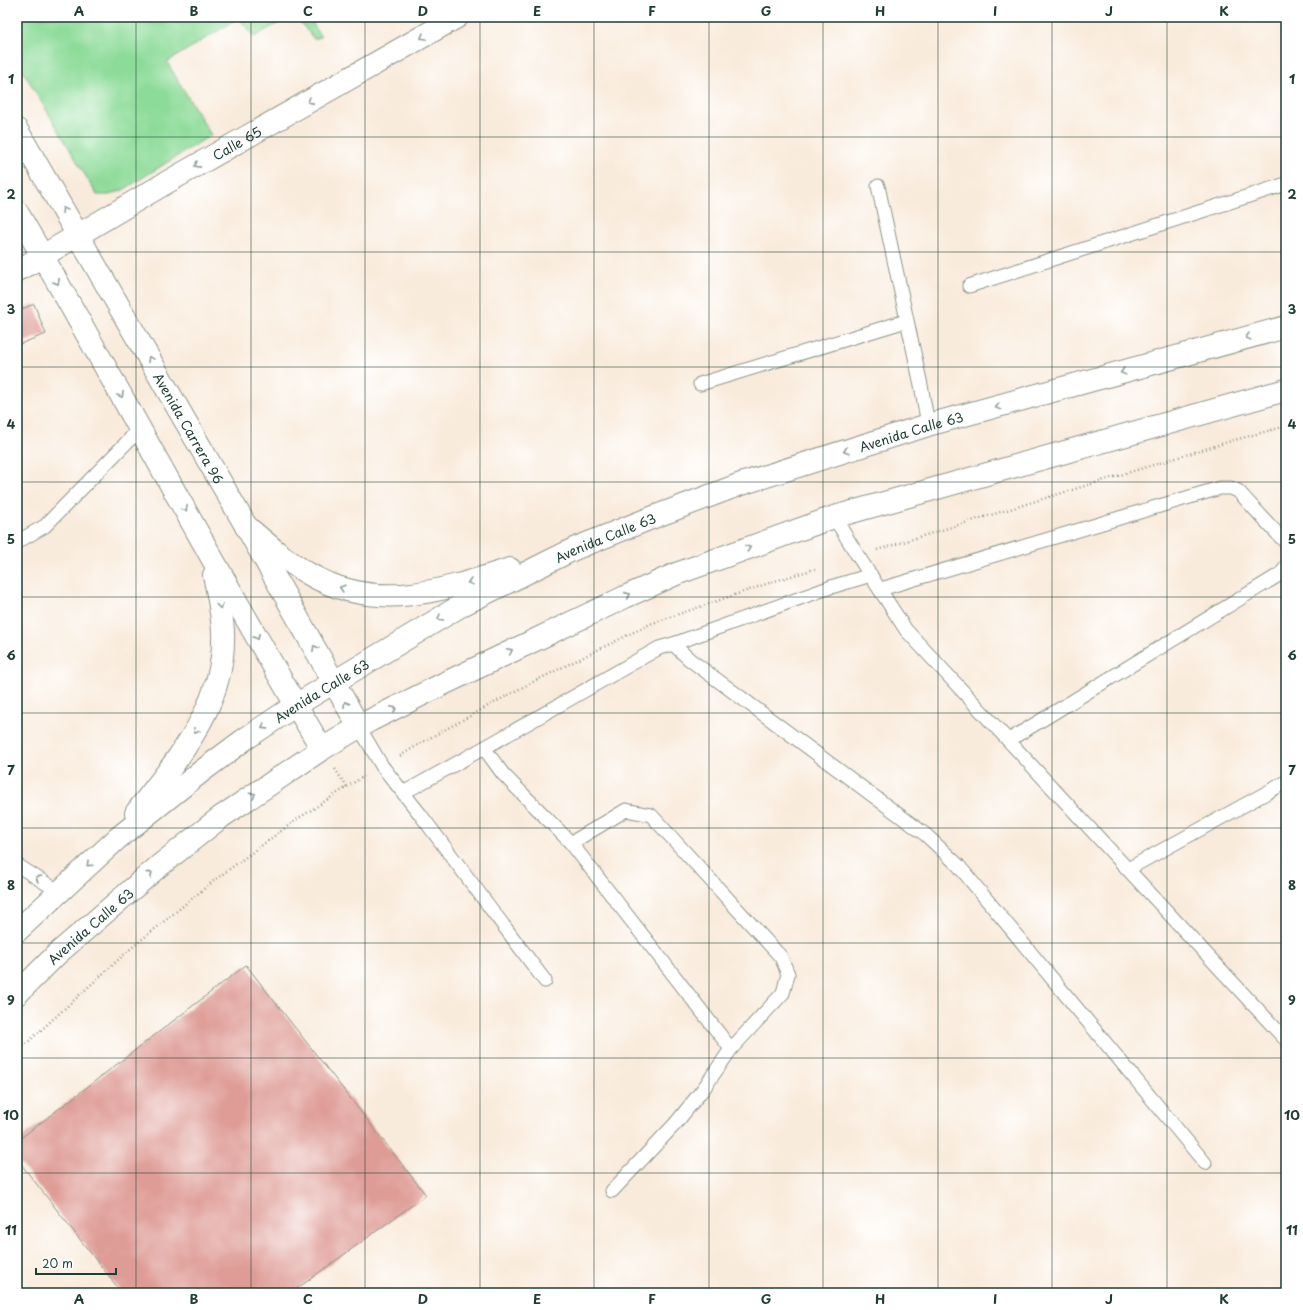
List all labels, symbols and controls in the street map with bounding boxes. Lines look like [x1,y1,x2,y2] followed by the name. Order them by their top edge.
[74,1,84,20] text: A
[190,1,199,20] text: B
[303,1,313,20] text: C
[418,1,428,20] text: D
[533,1,541,20] text: E
[648,1,656,20] text: F
[761,1,771,20] text: G
[875,1,885,20] text: H
[993,1,997,20] text: I
[1105,1,1113,20] text: J
[1219,1,1229,20] text: K
[420,32,427,39] one-way arrow
[8,69,14,88] text: 1
[1289,69,1295,88] text: 1
[307,96,314,104] one-way arrow
[209,121,265,164] street label: Calle 65
[194,160,201,168] one-way arrow
[6,184,16,203] text: 2
[1287,184,1297,203] text: 2
[61,207,68,214] one-way arrow
[53,278,60,285] one-way arrow
[7,299,16,318] text: 3
[1288,299,1297,318] text: 3
[1245,333,1252,341] one-way arrow
[147,356,154,363] one-way arrow
[1120,367,1127,376] one-way arrow
[150,369,229,487] street label: Avenida Carrera 96
[117,391,124,399] one-way arrow
[995,402,1002,411] one-way arrow
[857,406,965,456] street label: Avenida Calle 63
[7,414,16,433] text: 4
[1288,414,1297,433] text: 4
[843,446,850,455] one-way arrow
[180,505,187,512] one-way arrow
[551,508,658,567] street label: Avenida Calle 63
[7,529,15,548] text: 5
[1288,529,1296,548] text: 5
[745,544,752,552] one-way arrow
[466,577,473,586] one-way arrow
[339,584,346,593] one-way arrow
[624,592,631,600] one-way arrow
[215,603,224,609] one-way arrow
[437,614,444,621] one-way arrow
[252,633,259,640] one-way arrow
[6,645,16,664] text: 6
[312,645,319,653] one-way arrow
[1287,645,1297,664] text: 6
[506,648,514,656] one-way arrow
[270,654,372,727] street label: Avenida Calle 63
[344,701,351,709] one-way arrow
[389,706,397,714] one-way arrow
[261,722,268,730] one-way arrow
[194,727,201,734] one-way arrow
[7,760,15,779] text: 7
[1288,760,1296,779] text: 7
[249,793,256,800] one-way arrow
[86,859,94,867] one-way arrow
[145,871,152,878] one-way arrow
[7,875,15,894] text: 8
[35,875,42,882] one-way arrow
[1288,875,1296,894] text: 8
[43,883,137,968] street label: Avenida Calle 63
[7,990,15,1009] text: 9
[1288,990,1296,1009] text: 9
[3,1105,19,1124] text: 10
[1284,1105,1300,1124] text: 10
[5,1220,17,1239] text: 11
[1286,1220,1298,1239] text: 11
[36,1250,116,1276] scale bar
[42,1254,73,1272] text: 20 m
[74,1289,84,1308] text: A
[190,1289,199,1308] text: B
[303,1289,313,1308] text: C
[418,1289,428,1308] text: D
[533,1289,541,1308] text: E
[648,1289,656,1308] text: F
[761,1289,771,1308] text: G
[875,1289,885,1308] text: H
[993,1289,997,1308] text: I
[1105,1289,1113,1308] text: J
[1219,1289,1229,1308] text: K

